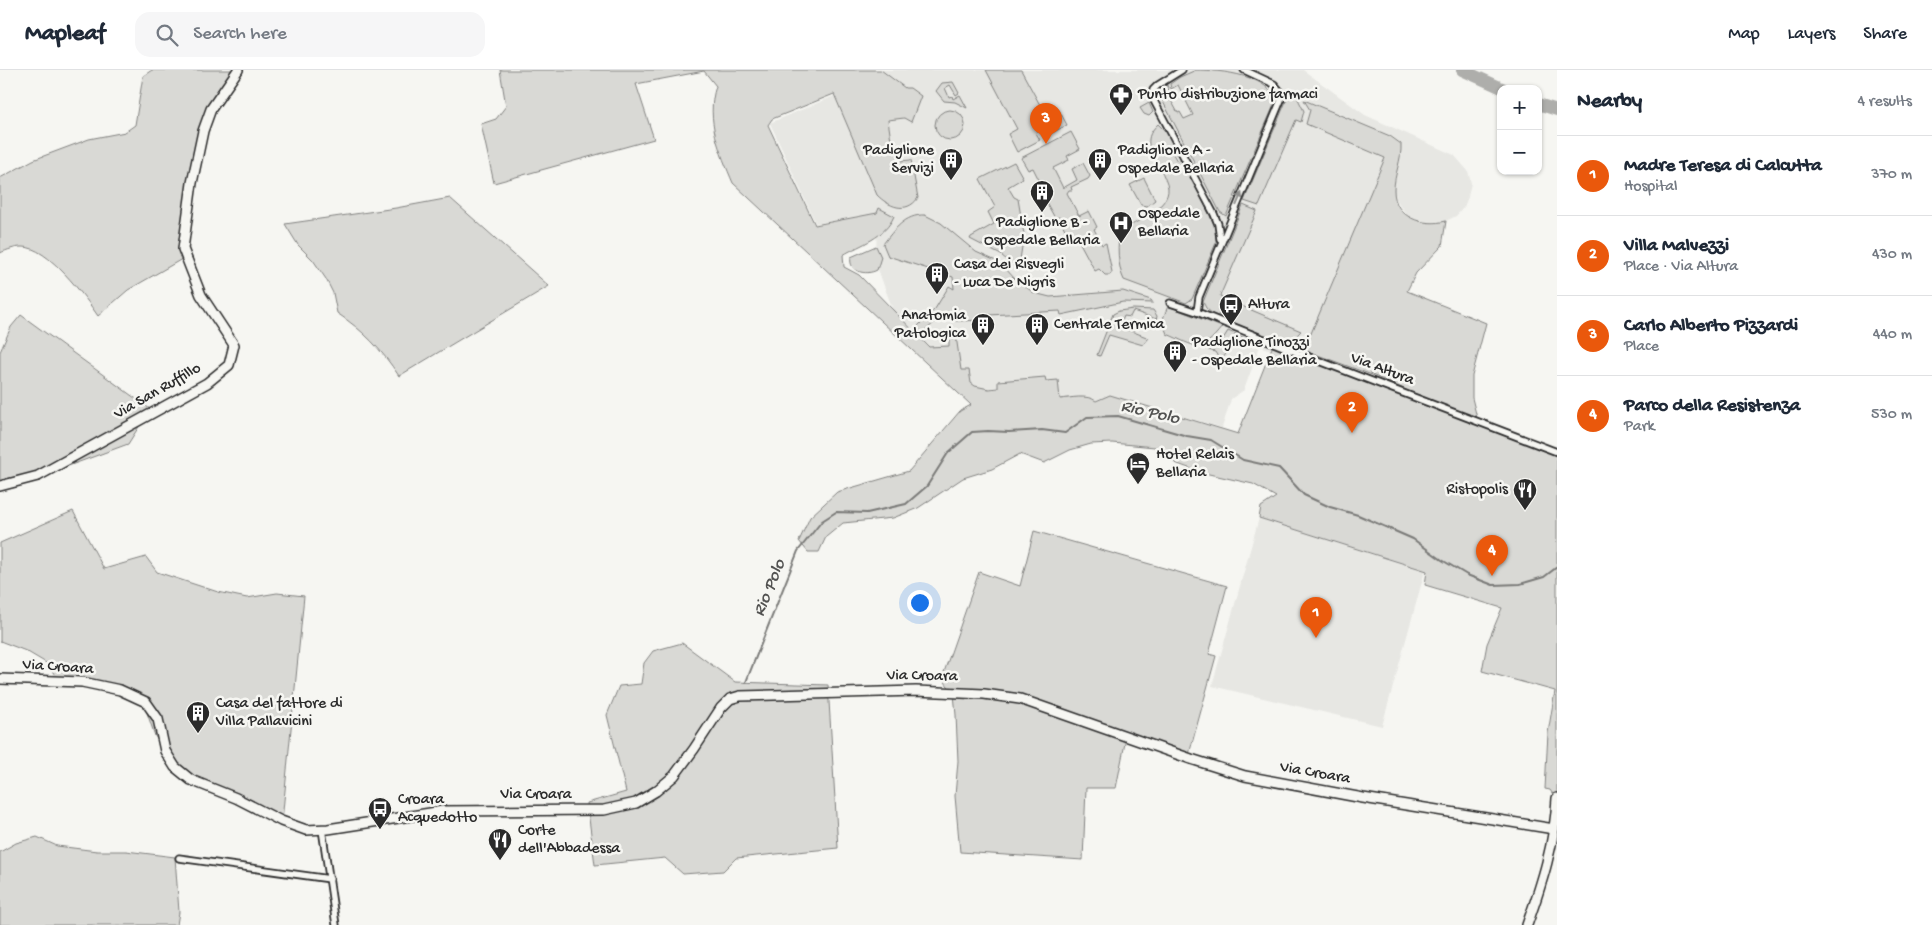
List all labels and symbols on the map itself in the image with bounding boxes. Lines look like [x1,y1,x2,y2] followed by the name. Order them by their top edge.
[1108,82,1134,116] pharmacy icon: Punto distribuzione farmaci
[1137,86,1318,105] place label: Punto distribuzione farmaci
[1030,103,1062,144] pin: 3
[862,142,935,179] place label: Padiglione Servizi
[1117,142,1235,179] place label: Padiglione A - Ospedale Bellaria
[938,147,964,181] building icon: Padiglione Servizi
[1087,147,1113,181] building icon: Padiglione A - Ospedale Bellaria
[1029,179,1055,213] building icon: Padiglione B - Ospedale Bellaria
[1236,192,1244,206] one-way arrow
[1137,205,1200,242] place label: Ospedale Bellaria
[1108,210,1134,244] hospital icon: Ospedale Bellaria
[984,214,1101,251] place label: Padiglione B - Ospedale Bellaria
[954,256,1064,293] place label: Casa dei Risvegli - Luca De Nigris
[924,261,950,295] building icon: Casa dei Risvegli - Luca De Nigris
[1218,292,1244,326] bus stop icon: Altura
[1248,296,1291,315] place label: Altura
[894,307,967,344] place label: Anatomia Patologica
[970,312,996,346] building icon: Anatomia Patologica
[1024,312,1050,346] building icon: Centrale Termica
[1054,316,1166,335] place label: Centrale Termica
[1191,334,1318,371] place label: Padiglione Tinozzi - Ospedale Bellaria
[1162,339,1188,373] building icon: Padiglione Tinozzi - Ospedale Bellaria
[1347,349,1418,391] street label: Via Altura
[110,359,205,425] street label: Via San Ruffillo
[1336,392,1368,433] pin: 2
[1119,396,1182,430] water label: Rio Polo
[1155,446,1235,483] place label: Hotel Relais Bellaria
[1125,451,1151,485] hotel icon: Hotel Relais Bellaria
[1512,477,1538,511] restaurant icon: Ristopolis
[1446,481,1509,500] place label: Ristopolis
[1476,535,1508,576] pin: 4
[749,556,791,620] water label: Rio Polo
[907,590,933,616] your location
[1300,597,1332,638] pin: 1
[21,656,95,680] street label: Via Croara
[885,667,959,687] street label: Via Croara
[215,695,343,732] place label: Casa del fattore di Villa Pallavicini
[185,700,211,734] building icon: Casa del fattore di Villa Pallavicini
[1277,758,1353,790] street label: Via Croara
[499,786,573,805] street label: Via Croara
[398,791,477,828] place label: Croara Acquedotto
[367,796,393,830] bus stop icon: Croara Acquedotto
[518,822,621,859] place label: Corte dell'Abbadessa
[487,827,513,861] restaurant icon: Corte dell'Abbadessa

